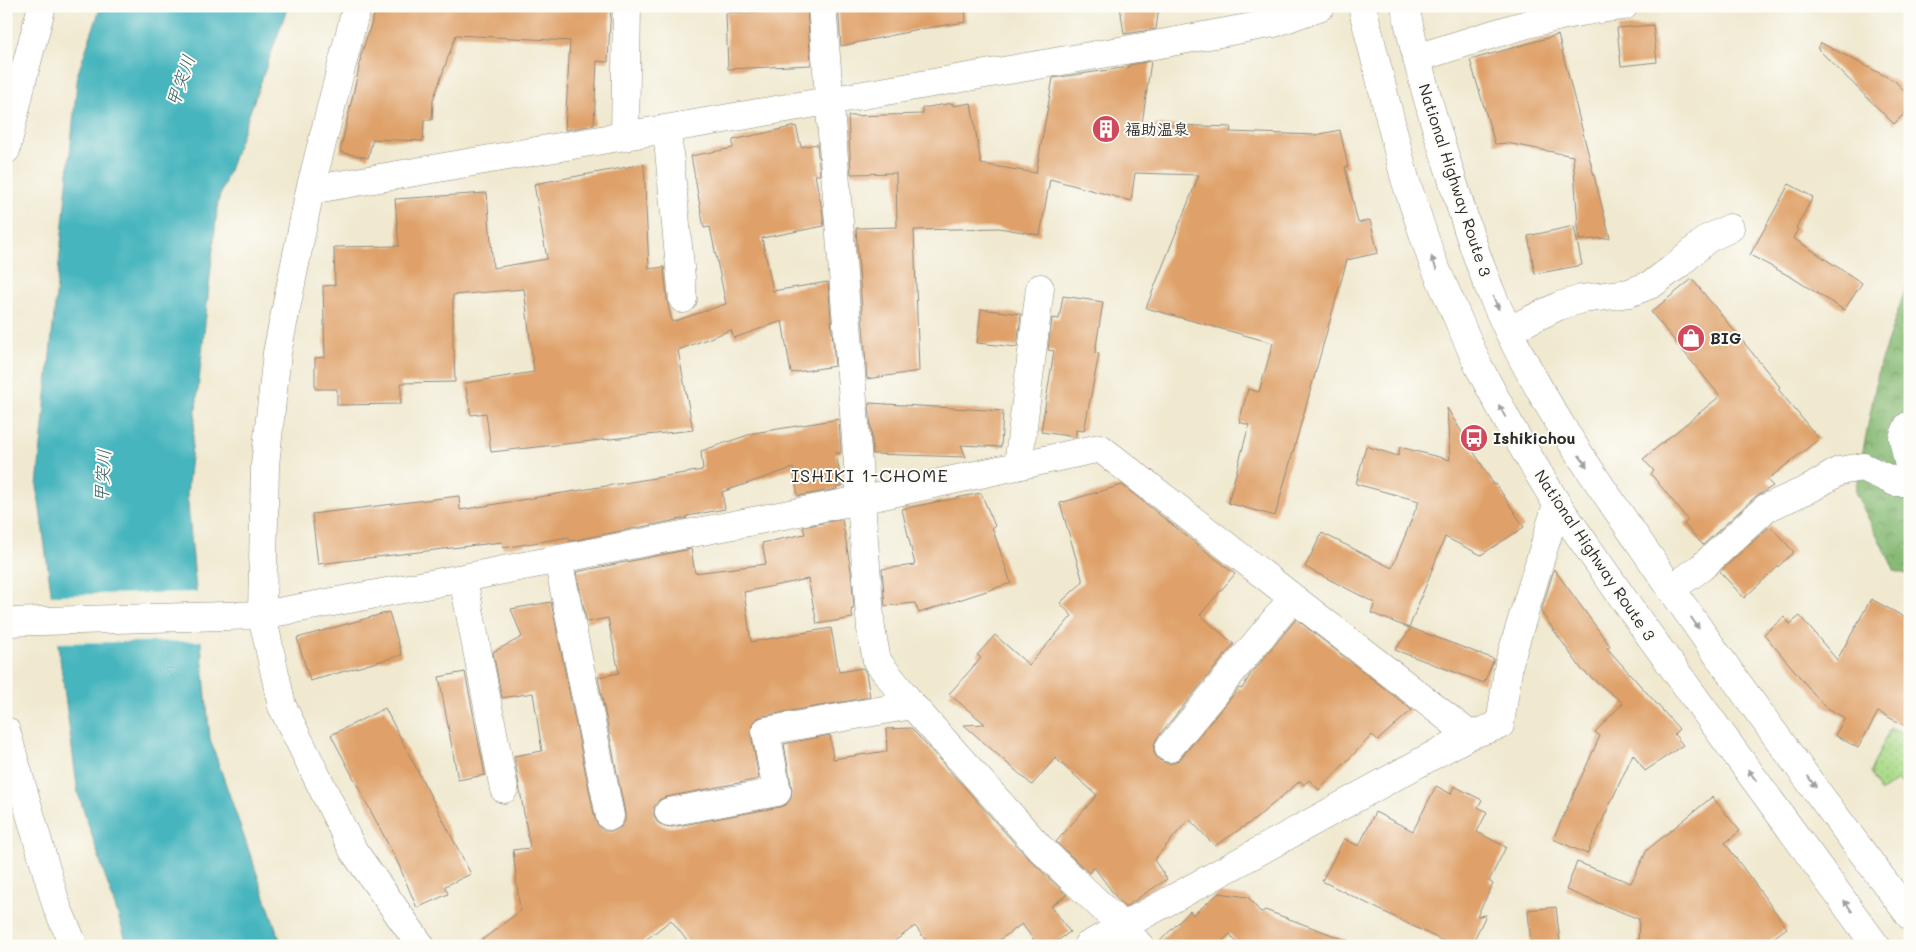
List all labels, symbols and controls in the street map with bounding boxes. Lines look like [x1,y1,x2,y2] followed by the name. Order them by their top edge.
[160,51,200,110] water label: 甲突川
[1414,81,1497,279] street label: National Highway Route 3
[1091,114,1121,144] building icon: 福助温泉
[1125,118,1189,139] place label: 福助温泉
[1429,256,1437,270] one-way arrow
[1492,296,1500,311] one-way arrow
[1676,323,1706,353] shop icon: BIG
[1710,327,1741,348] place label: BIG
[1498,403,1506,418] one-way arrow
[1459,423,1489,453] bus stop icon: Ishikichou
[1493,427,1576,448] place label: Ishikichou
[89,448,115,504] water label: 甲突川
[1578,454,1588,468] one-way arrow
[791,463,949,487] district label: ISHIKI 1-CHOME
[1530,465,1660,644] street label: National Highway Route 3
[1690,616,1700,630] one-way arrow
[1747,768,1757,782] one-way arrow
[1807,776,1817,789] one-way arrow
[1843,899,1853,913] one-way arrow

